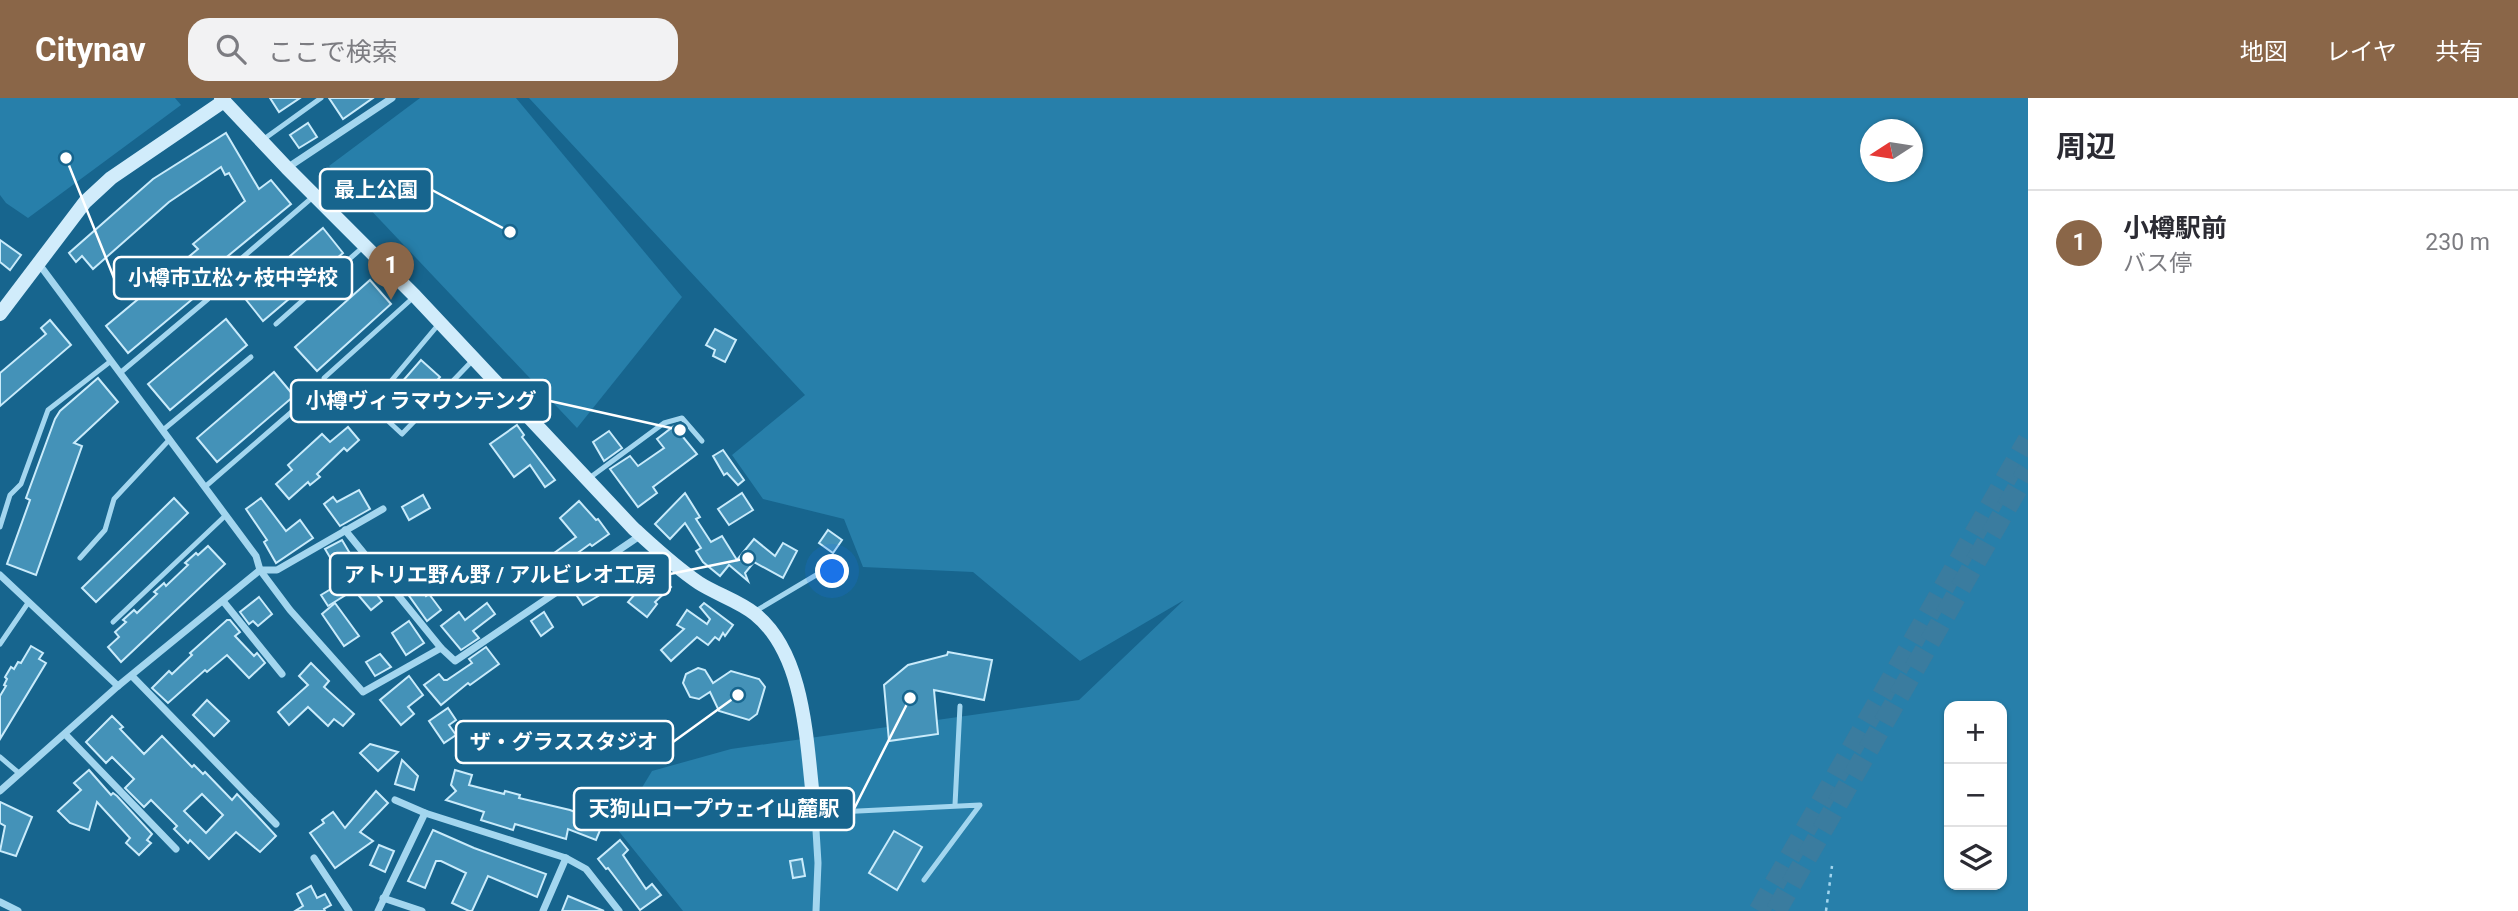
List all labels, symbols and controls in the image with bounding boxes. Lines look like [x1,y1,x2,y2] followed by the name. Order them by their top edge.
[188,18,678,81] search box
[35,30,146,69] text: Citynav
[212,30,250,68] icon: search
[268,37,398,67] text: ここで検索
[2240,38,2288,66] text: 地図
[2326,38,2397,66] text: レイヤ
[2435,38,2483,66] text: 共有
[1860,119,1923,182] north arrow
[2056,129,2116,164] text: 周辺
[320,169,432,211] callout: 最上公園
[334,178,418,202] text: 最上公園
[2123,213,2227,243] text: 小樽駅前
[2072,229,2086,256] text: 1
[2425,229,2490,256] text: 230 m
[368,242,414,300] pin: 1
[2123,250,2192,277] text: バス停
[114,257,352,299] callout: 小樽市立松ヶ枝中学校
[128,266,338,290] text: 小樽市立松ヶ枝中学校
[291,380,550,422] callout: 小樽ヴィラマウンテング
[306,389,537,413] text: 小樽ヴィラマウンテング
[330,553,670,595] callout: アトリエ野ん野 / アルビレオ工房
[815,554,849,588] your location
[344,563,656,587] text: アトリエ野ん野 / アルビレオ工房
[1944,701,2007,890] map controls
[1944,701,2007,764] button: +
[456,721,673,763] callout: ザ・グラススタジオ
[470,730,658,754] text: ザ・グラススタジオ
[1944,764,2007,827] button: −
[574,788,854,830] callout: 天狗山ロープウェイ山麓駅
[589,797,839,821] text: 天狗山ロープウェイ山麓駅
[1944,827,2007,890] button: layers

